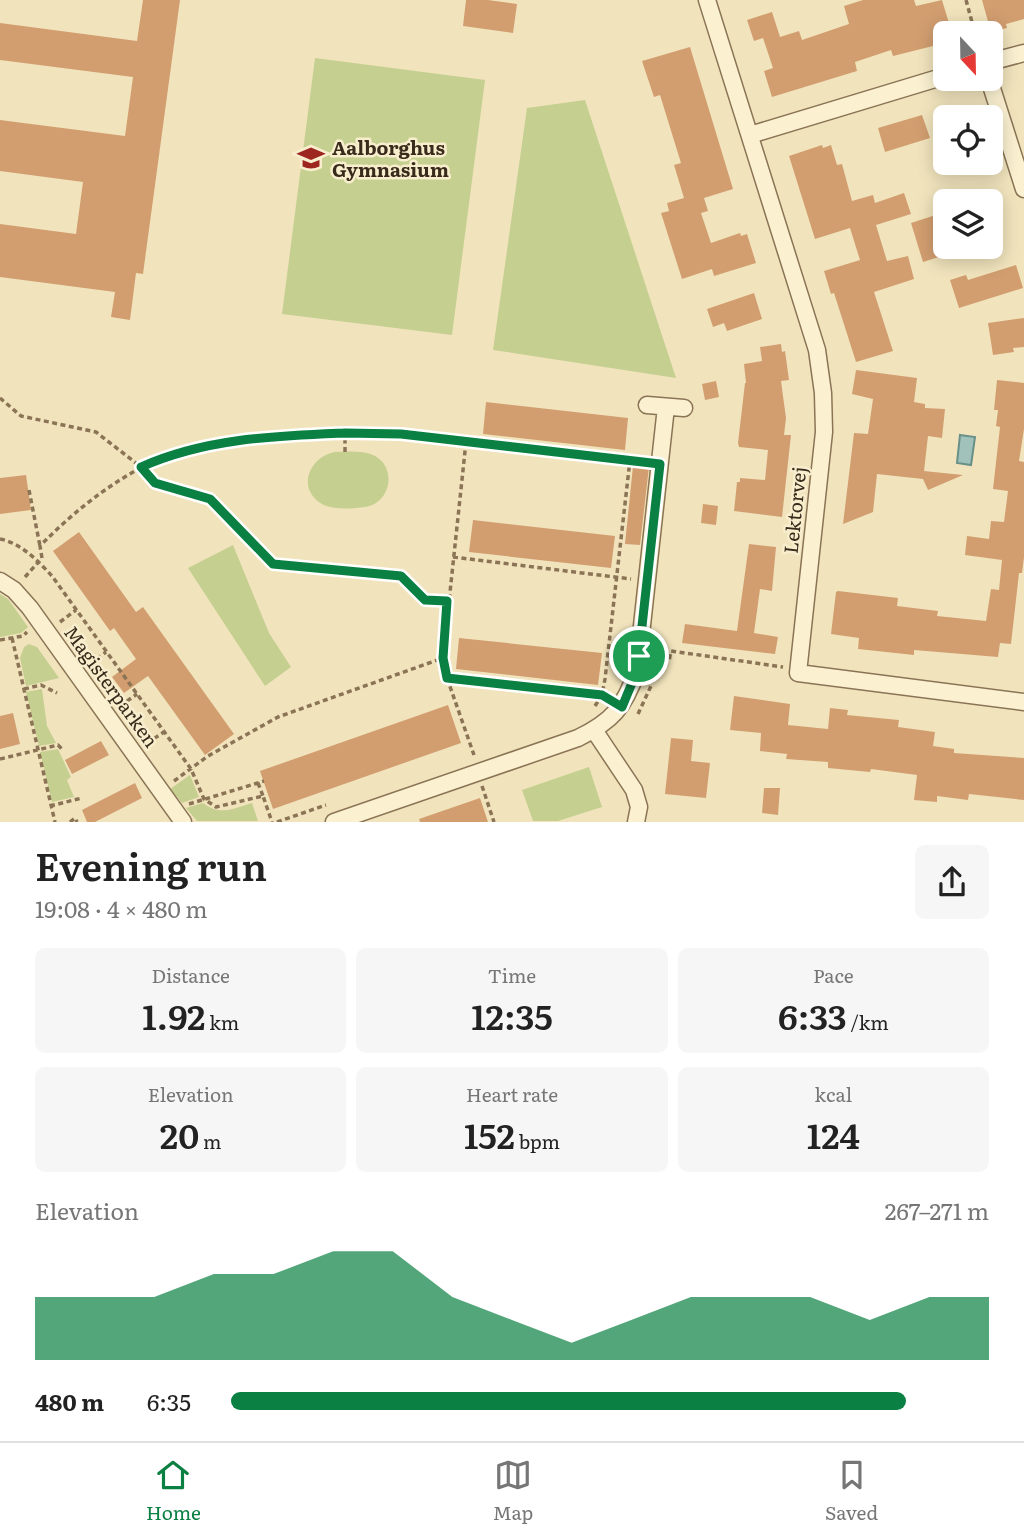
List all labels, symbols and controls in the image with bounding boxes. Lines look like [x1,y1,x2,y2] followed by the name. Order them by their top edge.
[933,21,1003,91] north arrow
[933,21,1003,259] map controls
[933,105,1003,175] button: locate
[332,133,449,183] place label: Aalborghus Gymnasium
[296,143,326,173] school or university icon: Aalborghus Gymnasium
[933,189,1003,259] button: layers
[776,465,812,555] street label: Lektorvej
[58,619,166,753] street label: Magisterparken
[609,626,669,686] pin
[620,637,658,675] icon: arrive
[35,836,267,893] text: Evening run
[915,845,989,919] button: share
[35,891,208,925] text: 19:08 · 4 × 480 m
[151,961,230,989] text: Distance
[488,961,536,989] text: Time
[813,961,854,989] text: Pace
[142,989,205,1041] text: 1.92
[471,989,553,1041] text: 12:35
[778,989,847,1041] text: 6:33
[205,1008,239,1036] text: km
[847,1008,889,1036] text: /km
[148,1080,234,1108] text: Elevation
[466,1080,558,1108] text: Heart rate
[815,1080,852,1108] text: kcal
[160,1108,199,1160] text: 20
[464,1108,515,1160] text: 152
[807,1108,860,1160] text: 124
[199,1127,221,1155] text: m
[515,1127,560,1155] text: bpm
[35,1193,139,1227] text: Elevation
[885,1193,989,1227] text: 267–271 m
[35,1384,104,1418] text: 480 m
[147,1384,191,1418] text: 6:35
[146,1456,201,1526] tab: Home
[493,1456,533,1526] tab: Map
[825,1456,878,1526] tab: Saved

